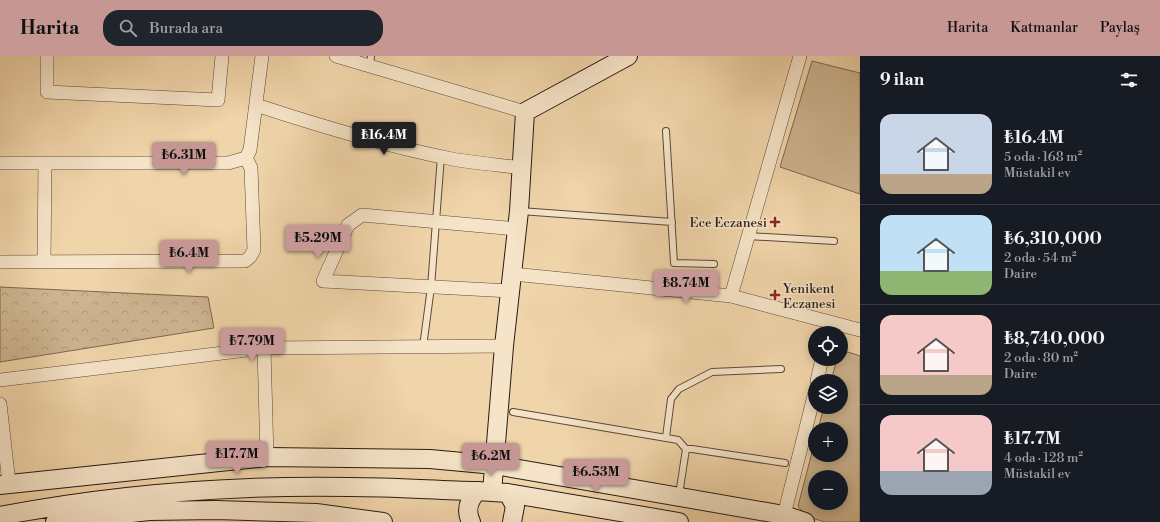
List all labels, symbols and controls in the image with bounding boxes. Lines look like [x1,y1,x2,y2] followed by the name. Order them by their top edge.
[103,10,383,46] search box
[20,16,79,40] text: Harita
[117,17,139,39] icon: search
[149,19,223,38] text: Burada ara
[947,19,988,37] text: Harita
[1010,19,1078,37] text: Katmanlar
[1100,19,1140,37] text: Paylaş
[880,69,924,91] text: 9 ilan
[1118,69,1140,91] icon: filters
[351,122,417,156] pin: ₺16.4M
[361,127,407,143] text: ₺16.4M
[1004,127,1064,149] text: ₺16.4M
[912,130,960,178] icon: home
[151,142,217,176] pin: ₺6.31M
[161,147,207,163] text: ₺6.31M
[1004,149,1082,165] text: 5 oda · 168 m²
[1004,165,1071,181] text: Müstakil ev
[690,215,767,231] place label: Ece Eczanesi
[770,217,780,227] marker: Ece Eczanesi
[285,225,351,259] pin: ₺5.29M
[1004,228,1102,250] text: ₺6,310,000
[294,230,342,246] text: ₺5.29M
[912,231,960,279] icon: home
[161,240,217,274] pin: ₺6.4M
[169,245,209,261] text: ₺6.4M
[1004,250,1077,266] text: 2 oda · 54 m²
[1004,266,1037,282] text: Daire
[653,270,719,304] pin: ₺8.74M
[663,275,709,291] text: ₺8.74M
[782,281,836,312] place label: Yenikent Eczanesi
[770,290,780,300] marker: Yenikent Eczanesi
[808,326,848,510] map controls
[808,326,848,366] button: locate
[219,328,285,362] pin: ₺7.79M
[1004,328,1105,350] text: ₺8,740,000
[912,331,960,379] icon: home
[229,333,275,349] text: ₺7.79M
[1004,350,1078,366] text: 2 oda · 80 m²
[1004,366,1037,382] text: Daire
[808,374,848,414] button: layers
[808,422,848,462] button: +
[1004,428,1061,450] text: ₺17.7M
[912,431,960,479] icon: home
[204,441,270,475] pin: ₺17.7M
[463,443,519,477] pin: ₺6.2M
[215,446,259,462] text: ₺17.7M
[471,448,511,464] text: ₺6.2M
[1004,450,1083,466] text: 4 oda · 128 m²
[563,459,629,493] pin: ₺6.53M
[572,464,620,480] text: ₺6.53M
[1004,466,1071,482] text: Müstakil ev
[808,470,848,510] button: −

